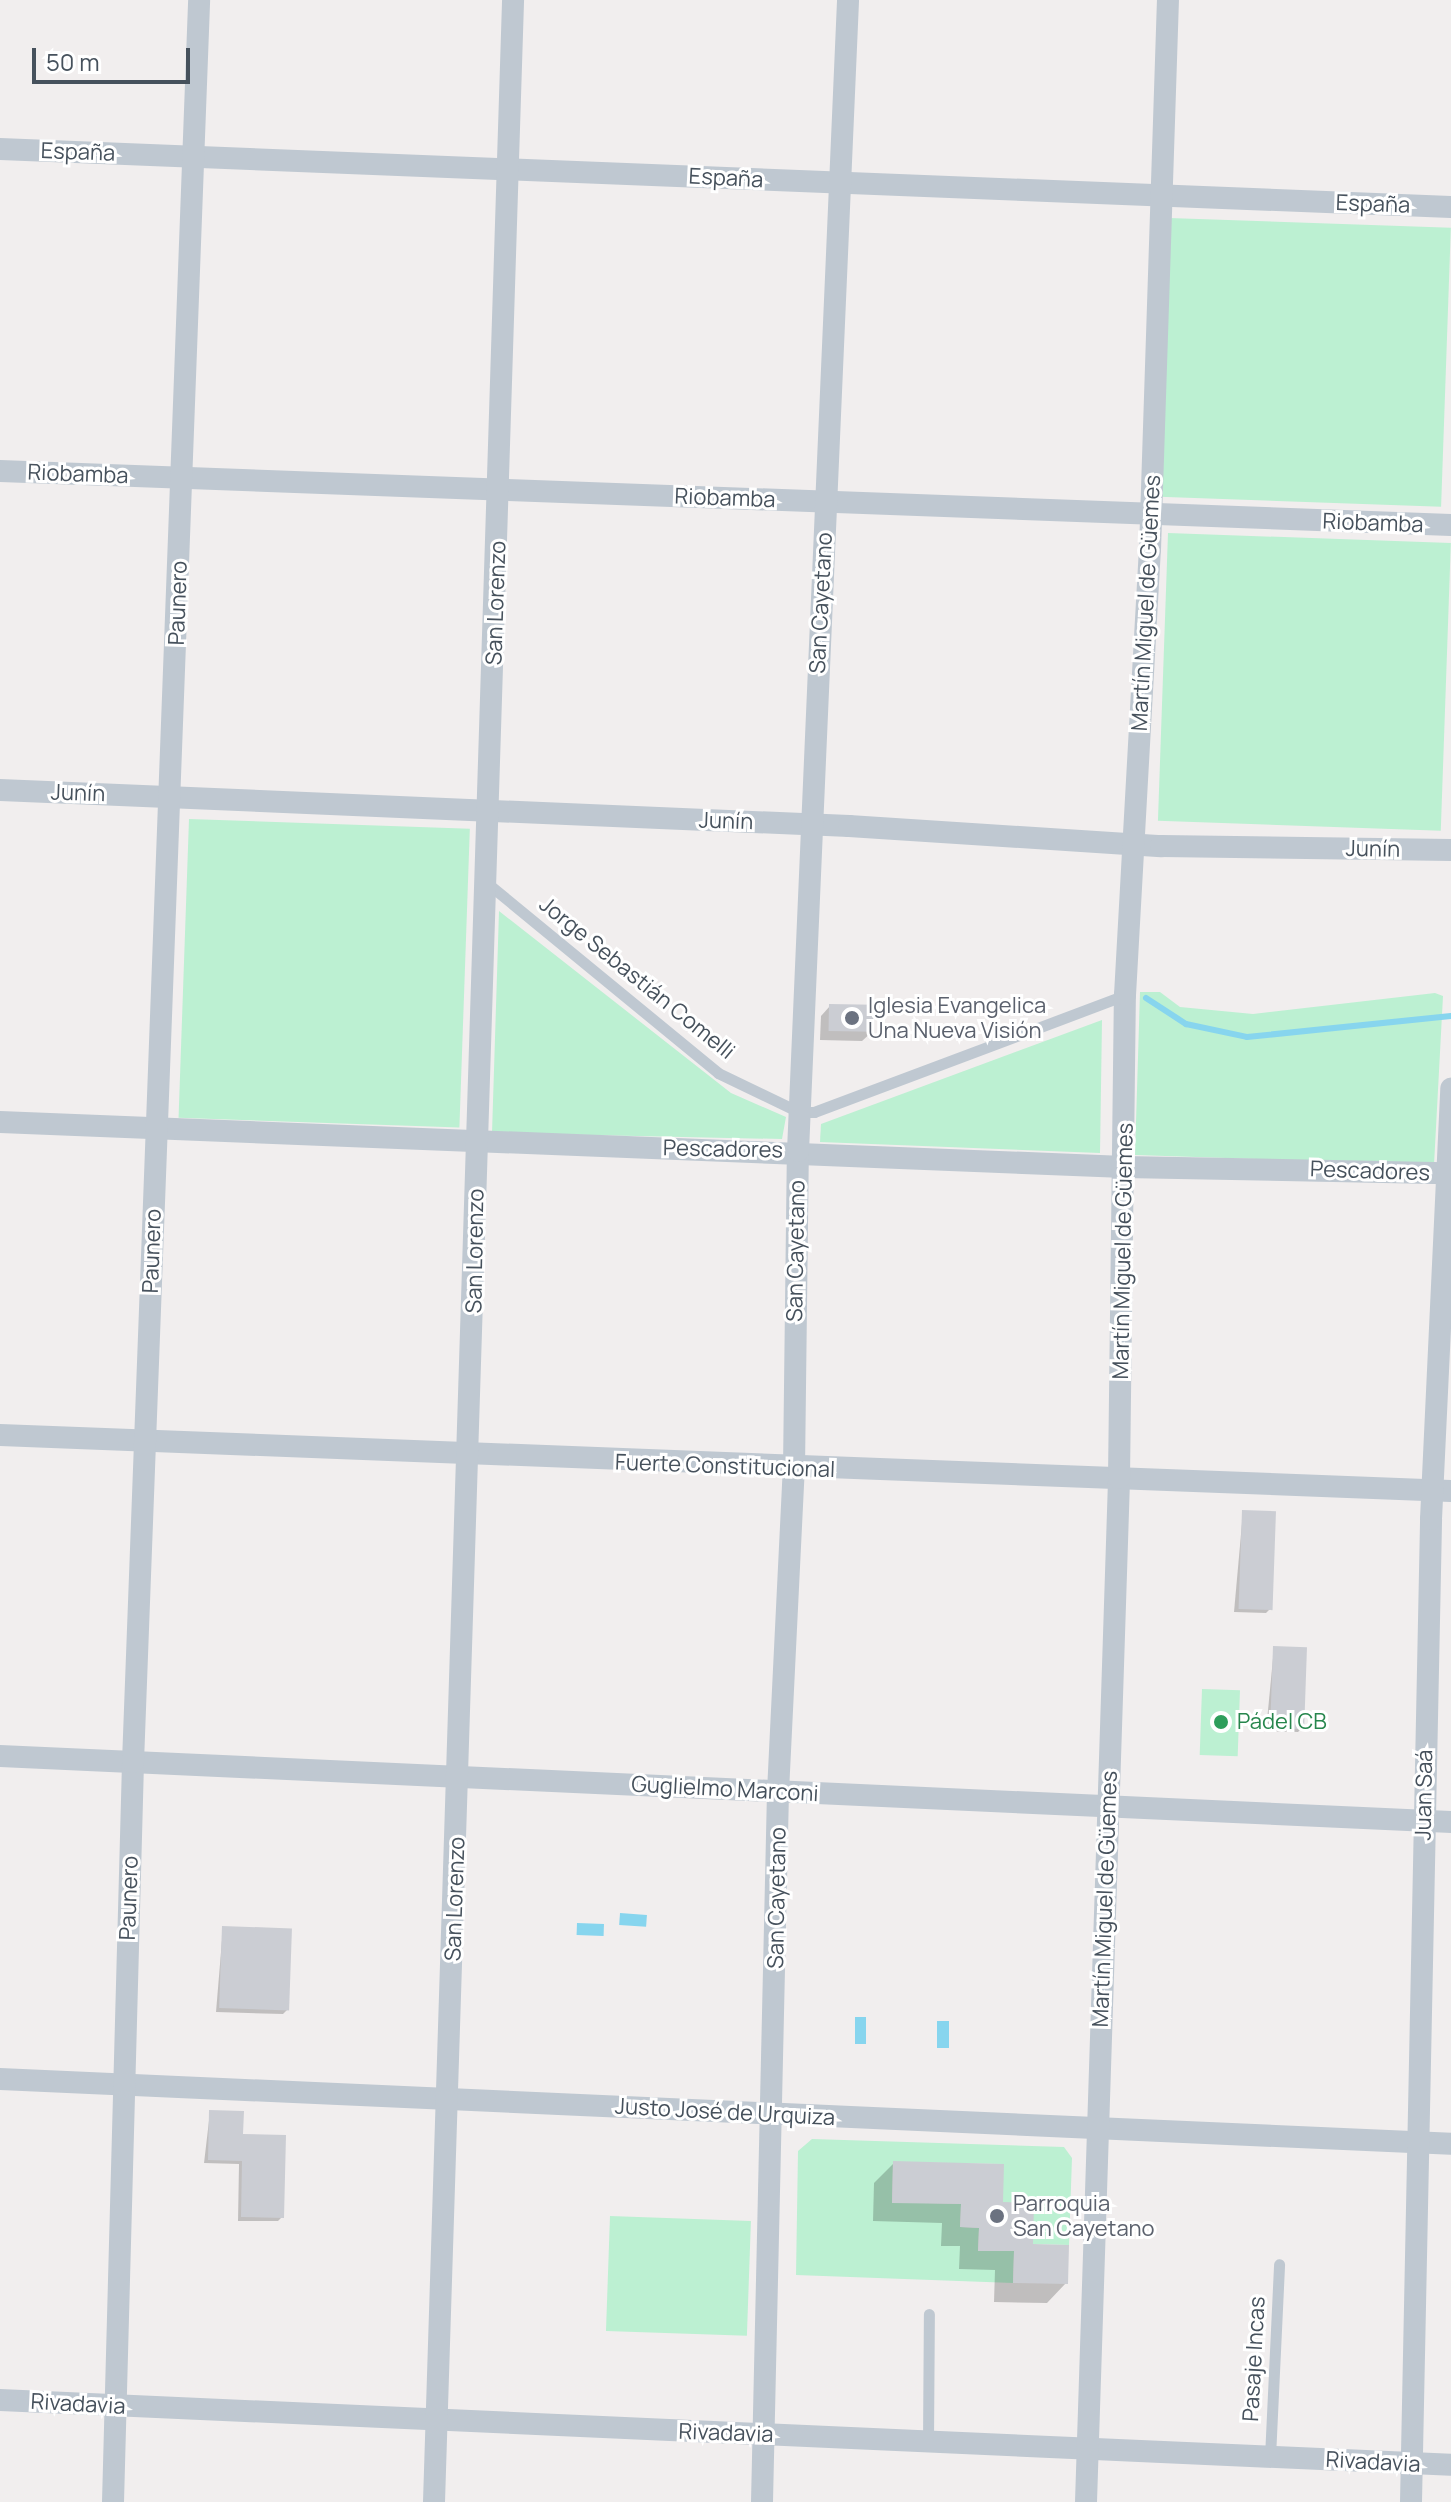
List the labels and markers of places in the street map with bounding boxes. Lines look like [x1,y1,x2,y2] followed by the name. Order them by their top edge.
[868,992,1046,1044] place label: Iglesia Evangelica Una Nueva Visión
[843,1009,861,1027] marker: Iglesia Evangelica Una Nueva Visión
[1237,1709,1327,1735] place label: Pádel CB
[1212,1713,1230,1731] marker: Pádel CB
[1013,2190,1155,2242] place label: Parroquia San Cayetano
[988,2207,1006,2225] marker: Parroquia San Cayetano

